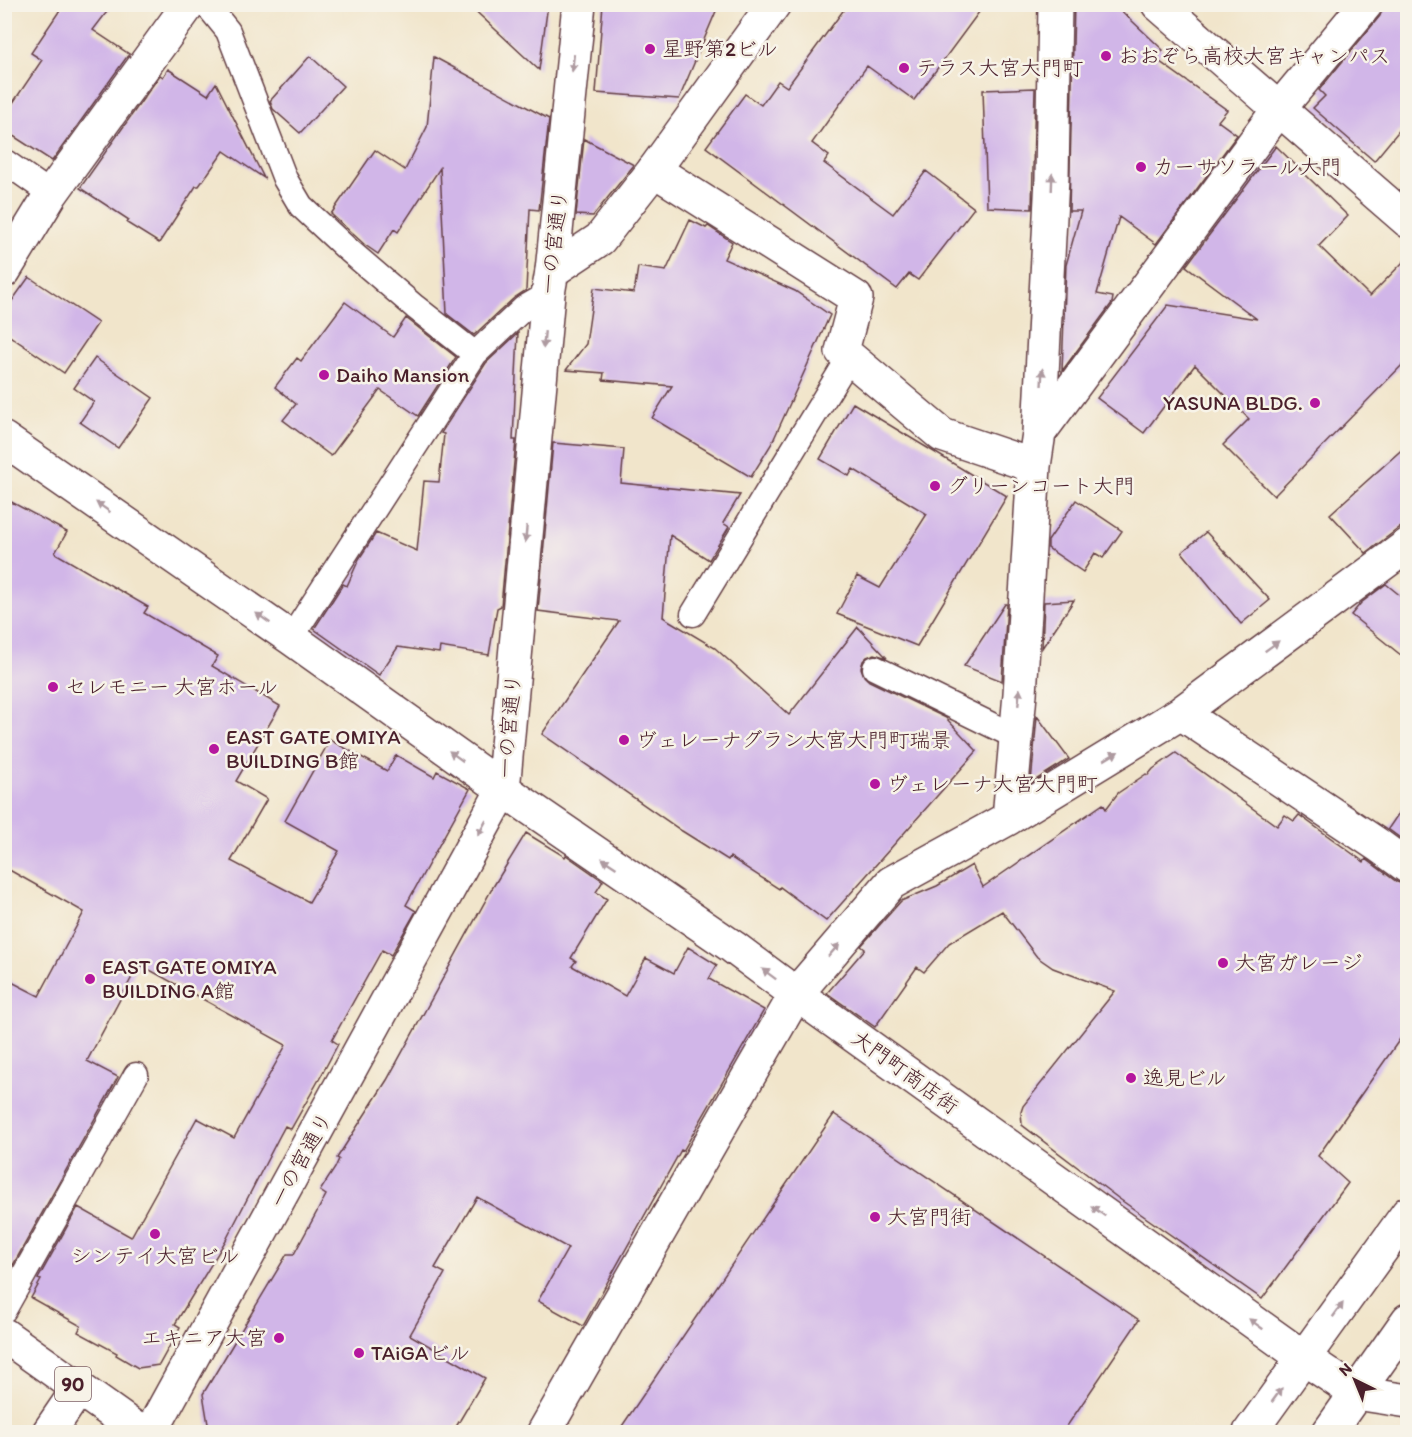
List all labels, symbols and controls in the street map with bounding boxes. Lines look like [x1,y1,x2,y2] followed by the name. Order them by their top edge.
[662,36,778,61] place label: 星野第2ビル
[643,42,657,56] marker: 星野第2ビル
[1118,43,1390,68] place label: おおぞら高校大宮キャンパス
[1099,49,1113,63] marker: おおぞら高校大宮キャンパス
[568,53,578,72] one-way arrow
[916,55,1083,80] place label: テラス大宮大門町
[897,61,911,75] marker: テラス大宮大門町
[1153,154,1342,179] place label: カーサソラール大門
[1134,160,1148,174] marker: カーサソラール大門
[1048,172,1057,191] one-way arrow
[535,188,572,296] street label: 一の宮通り
[539,331,549,350] one-way arrow
[336,362,469,387] place label: Daiho Mansion
[1037,367,1046,386] one-way arrow
[317,368,331,382] marker: Daiho Mansion
[1163,390,1303,415] place label: YASUNA BLDG.
[1308,396,1322,410] marker: YASUNA BLDG.
[947,473,1135,498] place label: グリーンコート大門
[928,479,942,493] marker: グリーンコート大門
[95,501,111,513] one-way arrow
[521,525,531,544] one-way arrow
[255,612,271,624] one-way arrow
[1263,640,1279,652] one-way arrow
[491,673,526,779] street label: 一の宮通り
[65,674,278,699] place label: セレモニー 大宮ホール
[46,680,60,694] marker: セレモニー 大宮ホール
[1015,687,1024,706] one-way arrow
[226,724,401,773] place label: EAST GATE OMIYA BUILDING B館
[636,727,951,752] place label: ヴェレーナグラン大宮大門町瑞景
[617,733,631,747] marker: ヴェレーナグラン大宮大門町瑞景
[207,742,221,756] marker: EAST GATE OMIYA BUILDING B館
[448,750,463,762] one-way arrow
[1103,750,1119,761] one-way arrow
[887,771,1098,796] place label: ヴェレーナ大宮大門町
[868,777,882,791] marker: ヴェレーナ大宮大門町
[477,820,487,837] one-way arrow
[601,858,617,869] one-way arrow
[827,943,840,958] one-way arrow
[1235,950,1362,975] place label: 大宮ガレージ
[102,954,277,1003] place label: EAST GATE OMIYA BUILDING A館
[1216,956,1230,970] marker: 大宮ガレージ
[761,968,777,980] one-way arrow
[83,972,97,986] marker: EAST GATE OMIYA BUILDING A館
[847,1024,964,1119] street label: 大門町商店街
[1143,1065,1227,1090] place label: 逸見ビル
[1124,1071,1138,1085] marker: 逸見ビル
[264,1108,337,1212] street label: 一の宮通り
[887,1204,971,1229] place label: 大宮門街
[1090,1205,1106,1217] one-way arrow
[868,1210,882,1224] marker: 大宮門街
[148,1227,162,1241] marker: シンテイ大宮ビル
[71,1243,239,1268] place label: シンテイ大宮ビル
[1332,1303,1344,1319] one-way arrow
[1248,1319,1264,1331] one-way arrow
[141,1325,267,1350] place label: エキニア大宮
[272,1331,286,1345] marker: エキニア大宮
[371,1340,470,1365] place label: TAiGAビル
[352,1346,366,1360] marker: TAiGAビル
[1325,1350,1385,1410] north arrow
[1335,1359,1356,1380] text: N
[55,1367,91,1401] road number: 90
[1270,1388,1282,1403] one-way arrow

